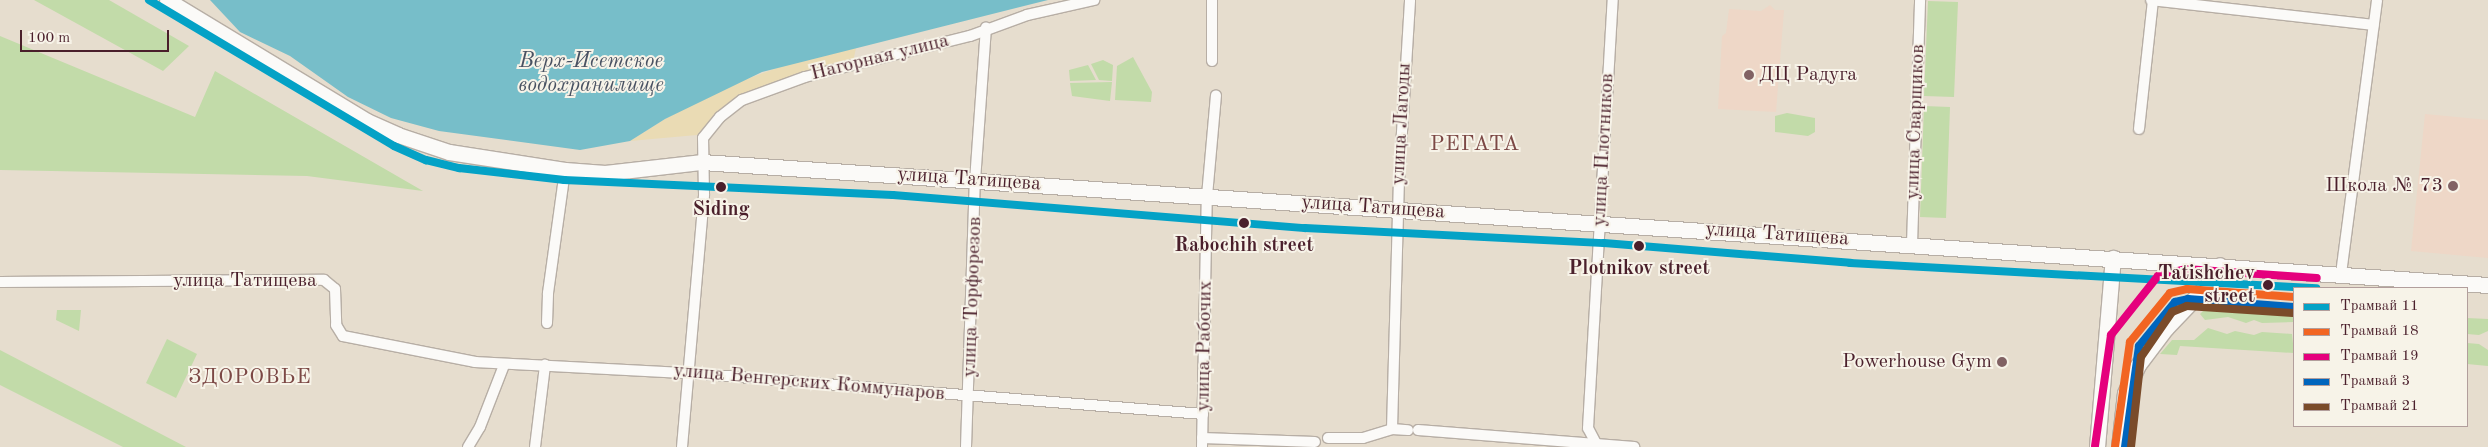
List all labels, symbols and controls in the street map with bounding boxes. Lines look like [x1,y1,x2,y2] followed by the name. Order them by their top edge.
[22,20,171,52] scale bar
[808,29,952,87] street label: Нагорная улица
[28,31,70,46] text: 100 m
[1901,44,1931,200] street label: улица Сварщиков
[518,49,664,99] water label: Верх-Исетское водохранилище
[1387,62,1417,186] street label: улица Лагоды
[1759,63,1857,87] place label: ДЦ Радуга
[1743,69,1755,81] marker: ДЦ Радуга
[1588,73,1620,227] street label: улица Плотников
[1429,132,1521,158] district label: РЕГАТА
[896,163,1042,197] street label: улица Татищева
[2325,174,2443,198] place label: Школа № 73
[712,178,730,196] marker: Siding
[2447,180,2459,192] marker: Школа № 73
[1300,191,1446,225] street label: улица Татищева
[692,198,750,222] place label: Siding
[1235,214,1253,232] marker: Rabochih street
[958,216,988,378] street label: улица Торфорезов
[1704,218,1850,252] street label: улица Татищева
[1174,234,1314,258] place label: Rabochih street
[1630,237,1648,255] marker: Plotnikov street
[1568,257,1710,281] place label: Plotnikov street
[2158,262,2255,309] place label: Tatishchev street
[173,269,317,293] street label: улица Татищева
[2259,276,2277,294] marker: Tatishchev street
[1192,280,1218,412] street label: улица Рабочих
[2293,287,2468,427] legend
[2340,299,2419,314] text: Трамвай 11
[2340,324,2419,339] text: Трамвай 18
[2340,349,2419,364] text: Трамвай 19
[1842,350,1992,374] place label: Powerhouse Gym
[1996,356,2008,368] marker: Powerhouse Gym
[672,359,946,407] street label: улица Венгерских Коммунаров
[187,365,313,391] district label: ЗДОРОВЬЕ
[2340,374,2410,389] text: Трамвай 3
[2340,399,2419,414] text: Трамвай 21

